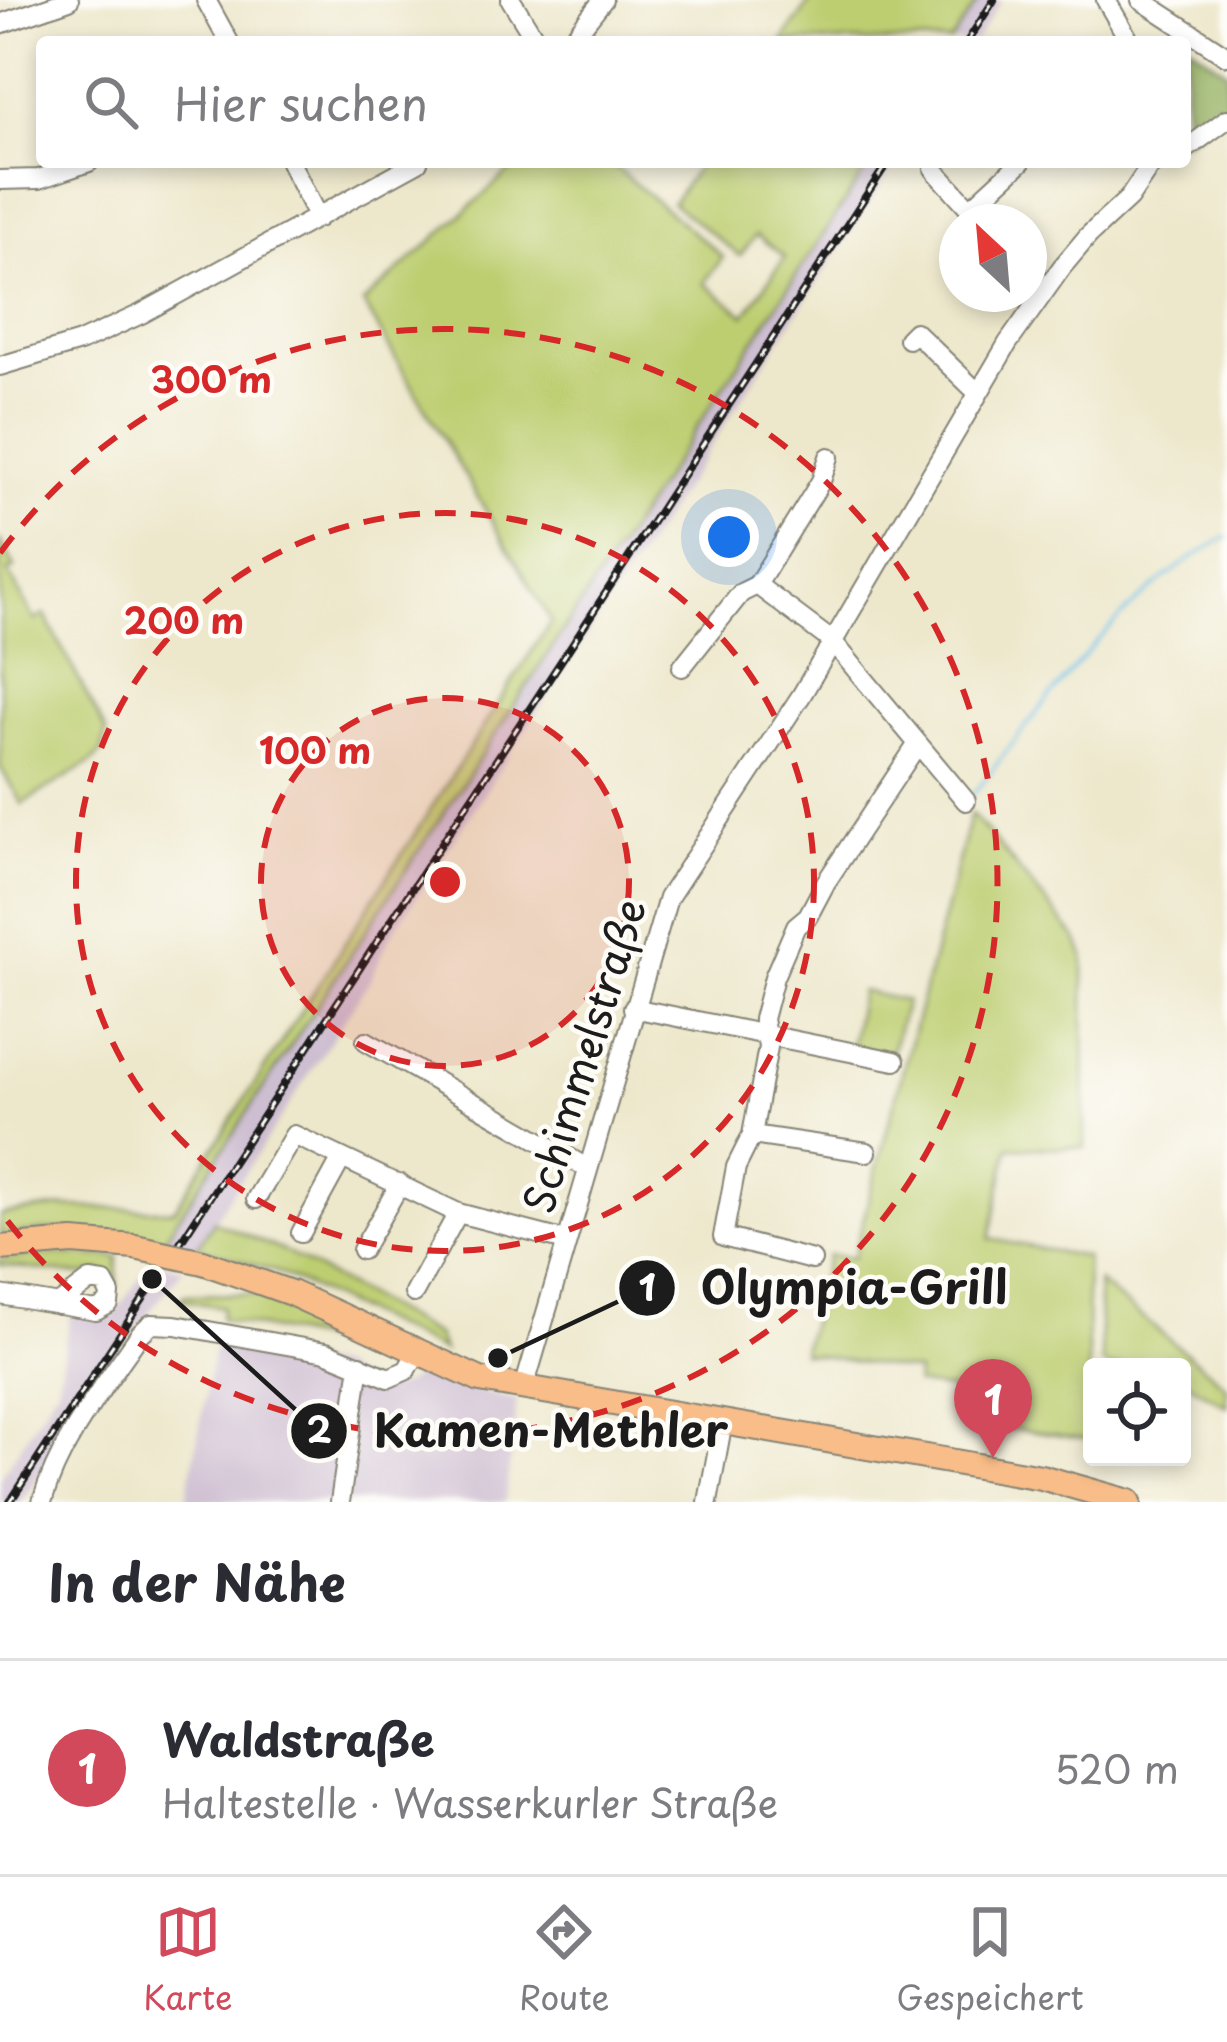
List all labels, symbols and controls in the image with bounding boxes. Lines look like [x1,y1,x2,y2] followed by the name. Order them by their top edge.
[36,36,1191,168] search box
[174,68,428,136] text: Hier suchen
[78,69,144,135] icon: search
[939,204,1047,312] north arrow
[150,351,272,405] text: 300 m
[699,507,759,567] your location
[124,592,244,646] text: 200 m
[259,722,371,776] text: 100 m
[424,861,466,903] centre of rings
[505,890,660,1220] street label: Schimmelstraße
[617,1248,1031,1329] callout: Olympia-Grill
[701,1251,1007,1319] text: Olympia-Grill
[638,1259,656,1313] text: 1
[1083,1358,1191,1466] map controls
[1083,1358,1191,1466] button: locate
[954,1359,1032,1458] pin: 1
[289,1390,752,1471] callout: Kamen-Methler
[374,1394,729,1462] text: Kamen-Methler
[306,1401,332,1455] text: 2
[48,1542,345,1619] text: In der Nähe
[162,1704,435,1772] text: Waldstraße
[78,1738,96,1797] text: 1
[1054,1738,1179,1797] text: 520 m
[162,1772,778,1831] text: Haltestelle · Wasserkurler Straße
[143,1899,233,2021] tab: Karte
[519,1899,610,2021] tab: Route
[896,1899,1084,2021] tab: Gespeichert

